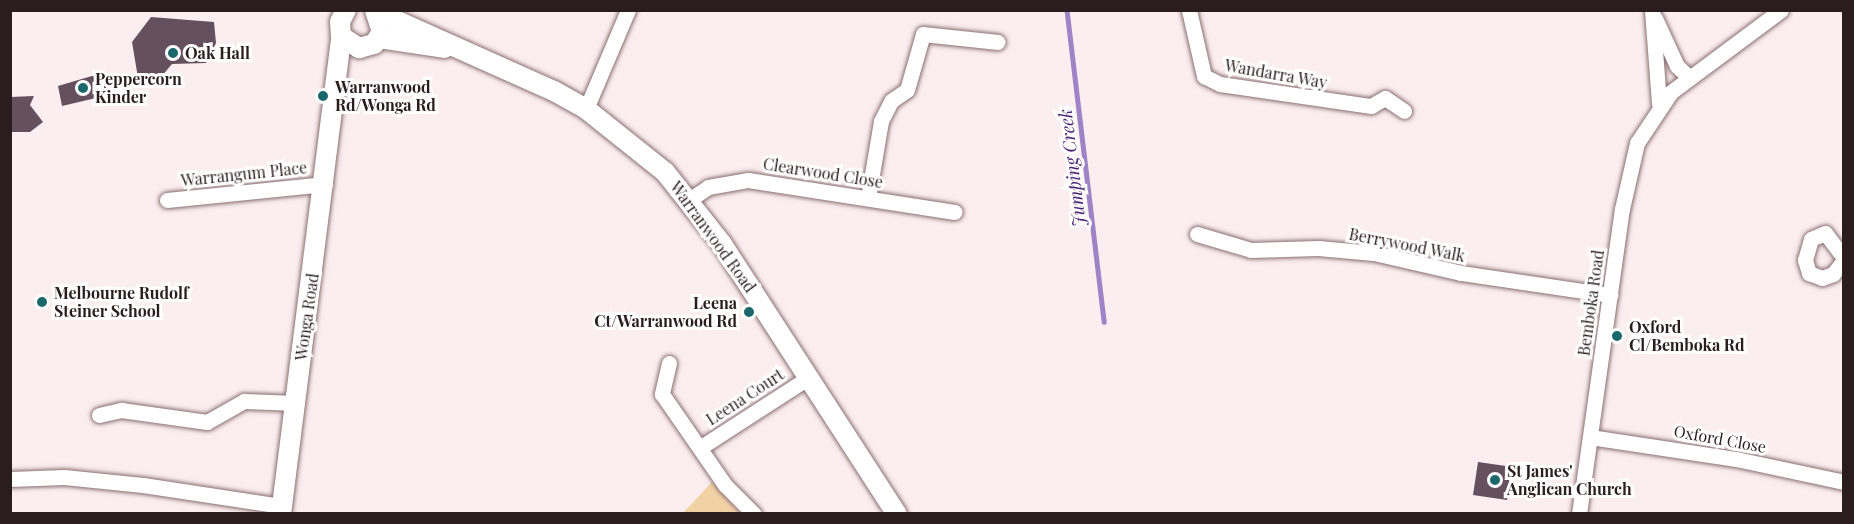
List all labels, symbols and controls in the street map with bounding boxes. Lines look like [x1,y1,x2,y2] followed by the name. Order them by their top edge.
[185,43,250,63] place label: Oak Hall
[166,46,180,60] marker: Oak Hall
[1223,55,1329,93] street label: Wandarra Way
[95,69,182,107] place label: Peppercorn Kinder
[335,77,436,115] place label: Warranwood Rd/Wonga Rd
[76,81,90,95] marker: Peppercorn Kinder
[316,89,330,103] marker: Warranwood Rd/Wonga Rd
[1054,108,1090,228] water label: Jumping Creek
[762,154,884,192] street label: Clearwood Close
[180,158,308,190] street label: Warrangum Place
[666,178,760,296] street label: Warranwood Road
[1347,224,1467,266] street label: Berrywood Walk
[1574,249,1608,357] street label: Bemboka Road
[291,272,323,362] street label: Wonga Road
[54,283,189,321] place label: Melbourne Rudolf Steiner School
[594,293,737,331] place label: Leena Ct/Warranwood Rd
[35,295,49,309] marker: Melbourne Rudolf Steiner School
[742,305,756,319] marker: Leena Ct/Warranwood Rd
[1629,317,1745,355] place label: Oxford Cl/Bemboka Rd
[1610,329,1624,343] marker: Oxford Cl/Bemboka Rd
[702,365,788,429] street label: Leena Court
[1672,421,1768,457] street label: Oxford Close
[1507,461,1632,499] place label: St James' Anglican Church
[1488,473,1502,487] marker: St James' Anglican Church

